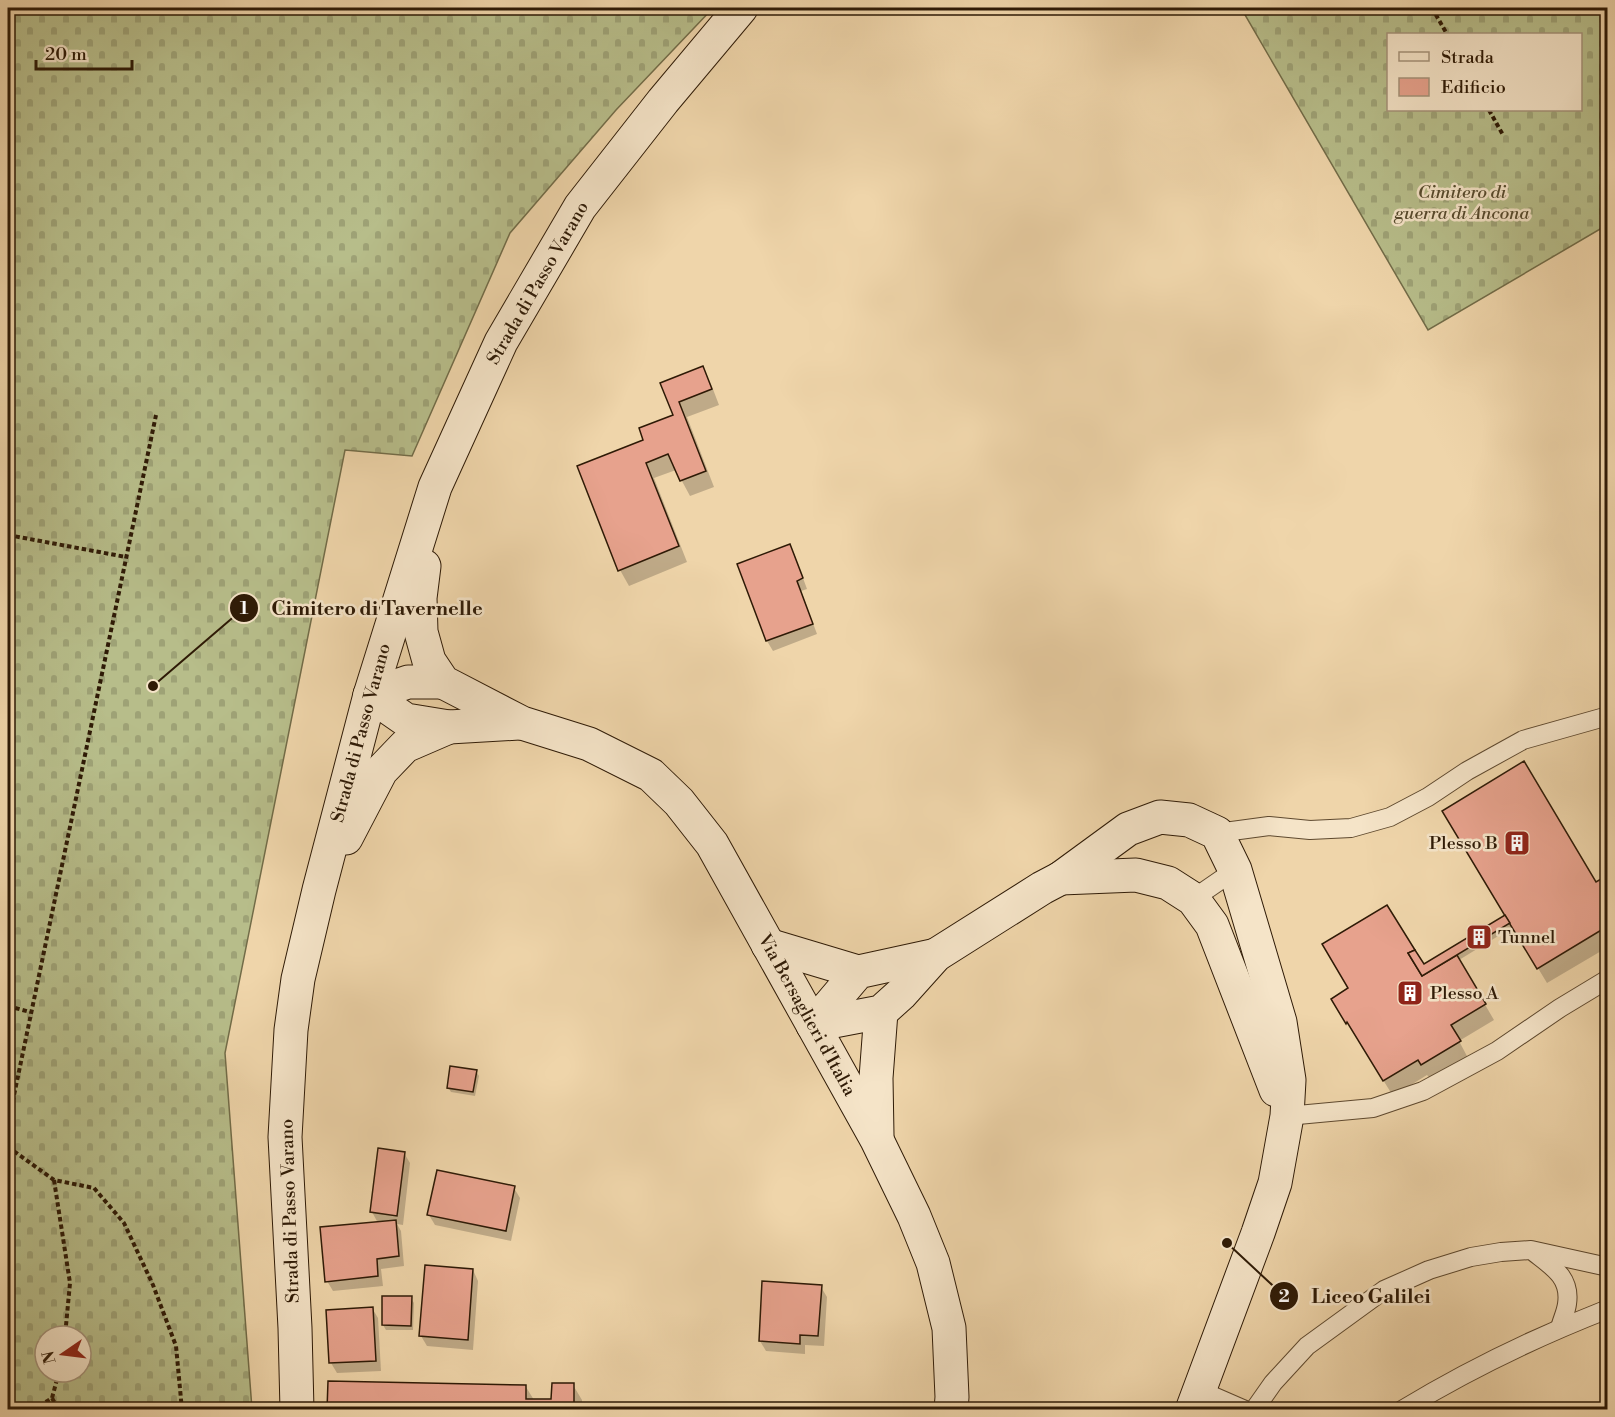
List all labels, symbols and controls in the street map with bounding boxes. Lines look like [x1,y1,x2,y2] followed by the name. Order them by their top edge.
[36,33,132,71] scale bar
[1387,33,1582,111] legend
[45,43,87,66] text: 20 m
[1441,46,1495,69] text: Strada
[1441,76,1506,99] text: Edificio
[1393,181,1530,225] park label: Cimitero di guerra di Ancona
[482,197,594,369] street label: Strada di Passo Varano
[229,589,494,627] callout: Cimitero di Tavernelle
[240,597,249,620] text: 1
[271,597,483,622] text: Cimitero di Tavernelle
[326,641,396,825] street label: Strada di Passo Varano
[1502,828,1532,858] building icon: Plesso B
[1429,832,1498,855] place label: Plesso B
[1464,922,1494,952] building icon: Tunnel
[1498,926,1556,949] place label: Tunnel
[752,929,862,1101] street label: Via Bersaglieri d'Italia
[1395,978,1425,1008] building icon: Plesso A
[1430,982,1499,1005] place label: Plesso A
[275,1118,305,1304] street label: Strada di Passo Varano
[1269,1277,1443,1315] callout: Liceo Galilei
[1278,1285,1290,1308] text: 2
[1311,1285,1431,1310] text: Liceo Galilei
[33,1324,93,1384] north arrow
[38,1348,61,1366] text: N

